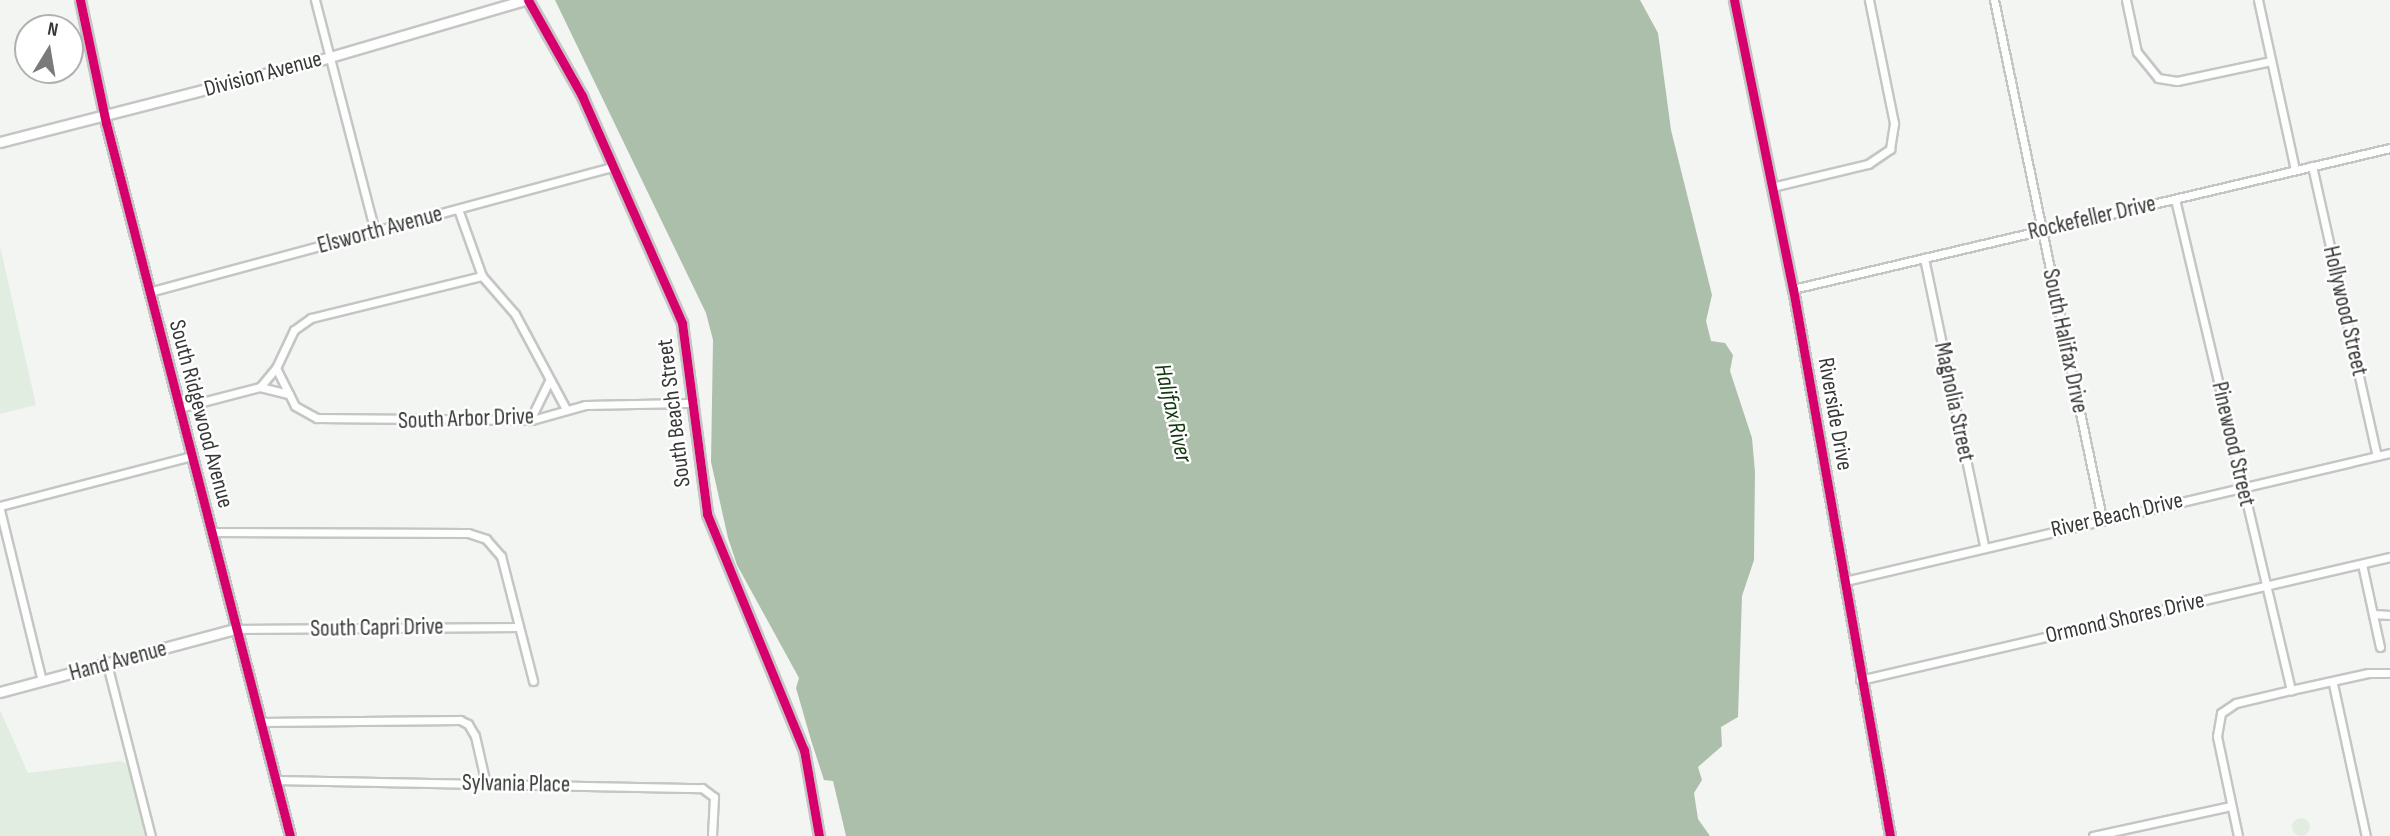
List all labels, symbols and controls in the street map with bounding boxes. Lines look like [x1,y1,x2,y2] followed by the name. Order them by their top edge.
[14,14,84,84] north arrow
[46,18,60,42] text: N
[201,45,325,103] street label: Division Avenue
[2025,190,2159,246] street label: Rockefeller Drive
[315,200,445,260] street label: Elsworth Avenue
[2317,243,2373,379] street label: Hollywood Street
[2036,266,2094,416] street label: South Halifax Drive
[163,317,239,511] street label: South Ridgewood Avenue
[651,337,697,489] street label: South Beach Street
[1928,340,1980,464] street label: Magnolia Street
[1811,355,1859,473] street label: Riverside Drive
[1148,361,1198,465] water label: Halifax River
[2205,379,2261,509] street label: Pinewood Street
[398,403,534,435] street label: South Arbor Drive
[2048,486,2186,544] street label: River Beach Drive
[2043,586,2207,650] street label: Ormond Shores Drive
[310,613,444,643] street label: South Capri Drive
[66,635,170,687] street label: Hand Avenue
[462,769,570,799] street label: Sylvania Place

